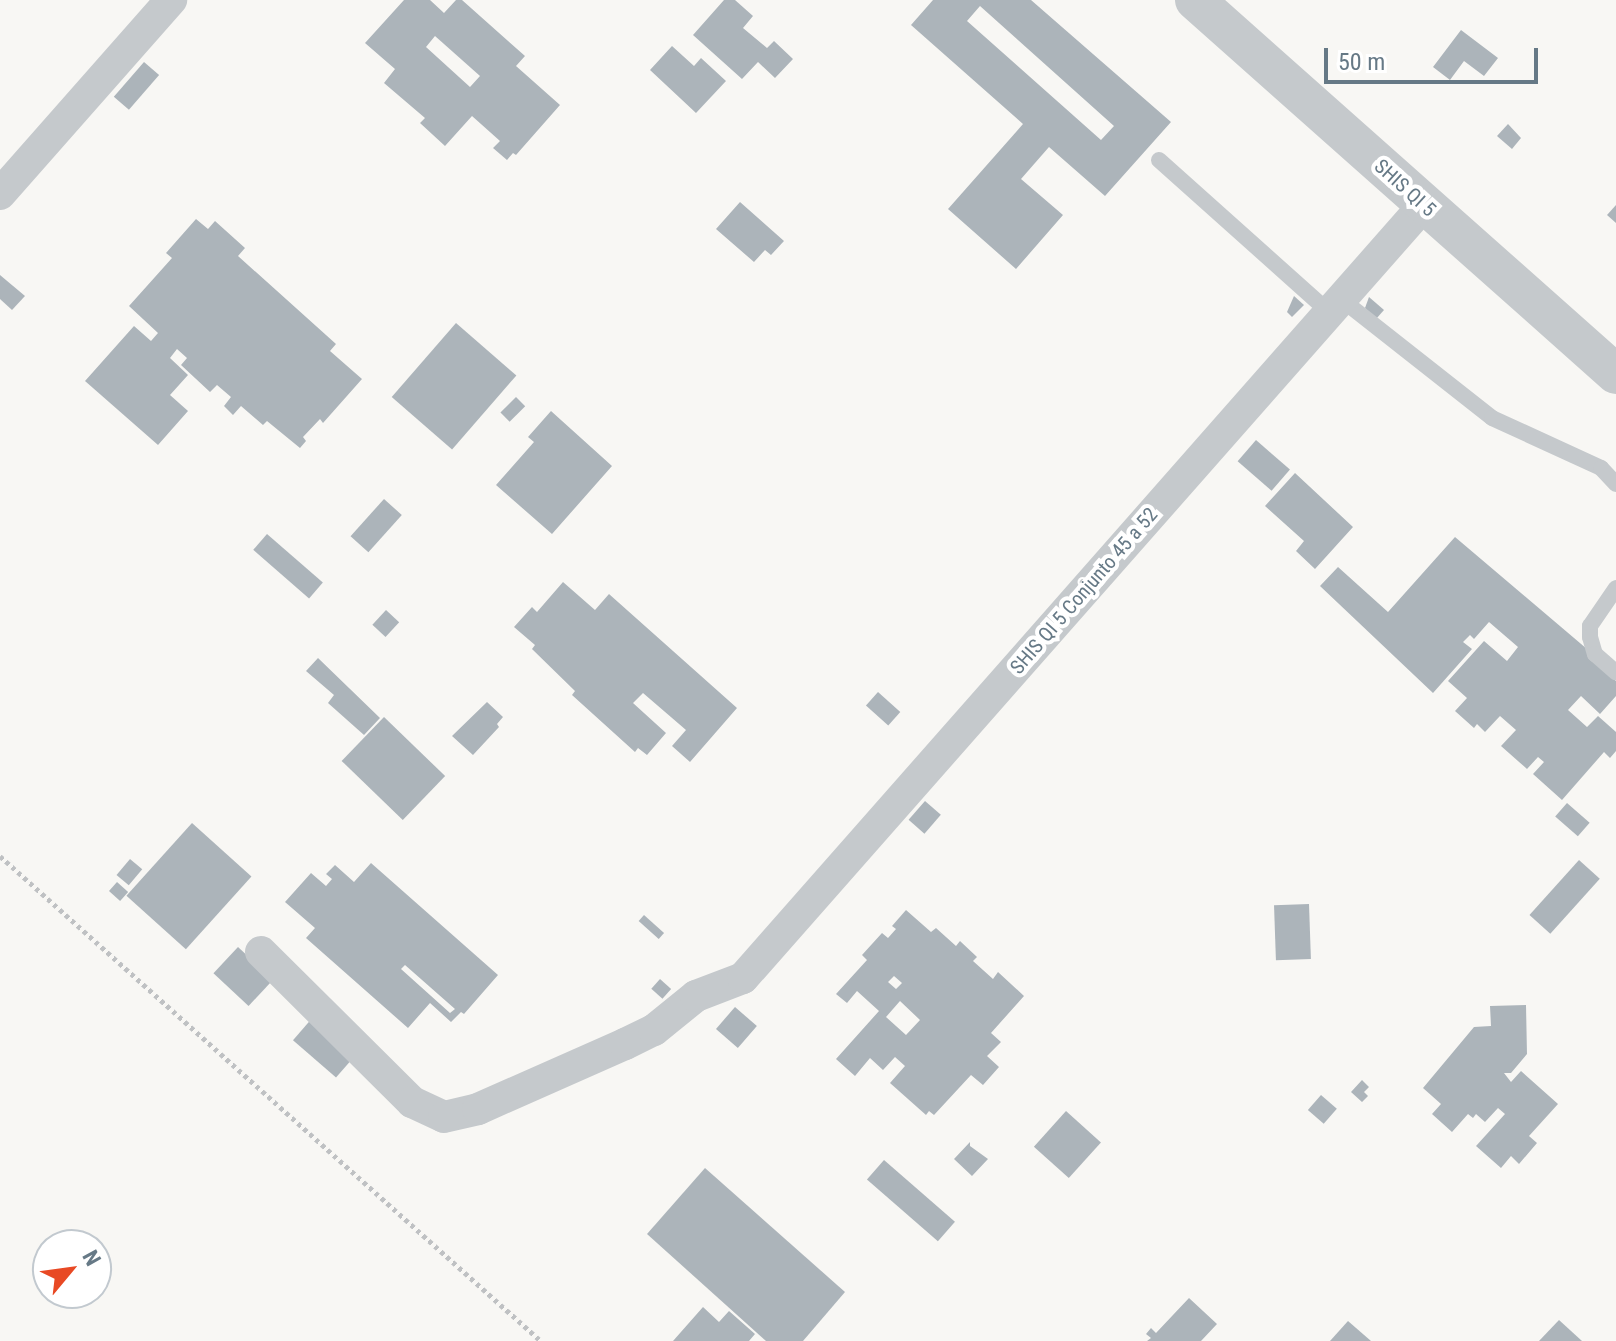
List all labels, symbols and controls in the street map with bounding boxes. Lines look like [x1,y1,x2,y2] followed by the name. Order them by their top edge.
[1328,32,1542,82] scale bar
[1338,48,1385,76] text: 50 m
[1369,154,1441,222] street label: SHIS QI 5
[1005,503,1163,679] street label: SHIS QI 5 Conjunto 45 a 52
[32,1229,112,1309] north arrow
[77,1246,106,1270] text: N

